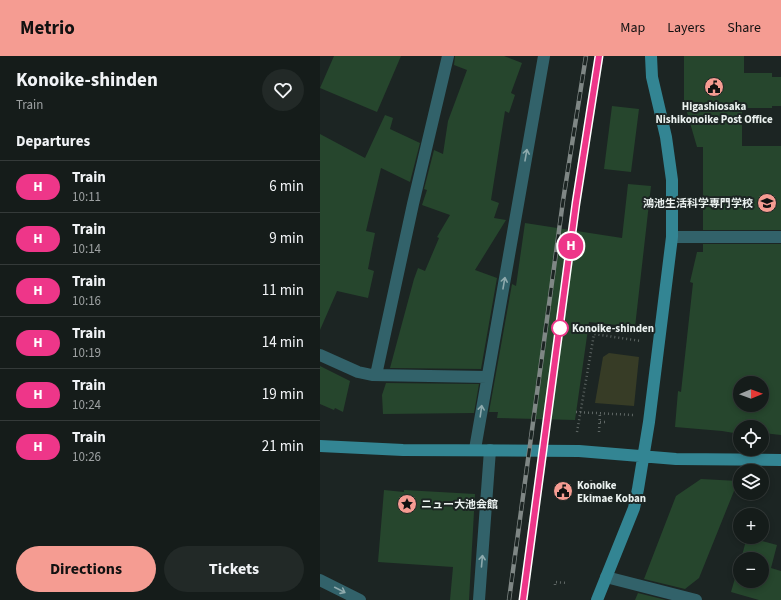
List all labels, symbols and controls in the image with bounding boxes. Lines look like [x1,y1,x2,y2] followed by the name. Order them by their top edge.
[20,15,75,42] text: Metrio
[620,18,645,38] text: Map
[667,18,705,38] text: Layers
[727,18,761,38] text: Share
[16,67,158,94] text: Konoike-shinden
[262,69,304,111] button: heart
[703,76,725,98] public building icon: Higashiosaka Nishikonoike Post Office
[16,96,43,114] text: Train
[655,99,773,127] place label: Higashiosaka Nishikonoike Post Office
[16,131,90,152] text: Departures
[522,149,530,162] one-way arrow
[72,167,106,188] text: Train
[269,176,304,197] text: 6 min
[33,177,43,197] text: H
[72,188,101,206] text: 10:11
[756,192,778,214] school or university icon: 鴻池生活科学専門学校
[643,196,753,211] place label: 鴻池生活科学専門学校
[72,219,106,240] text: Train
[269,228,304,249] text: 9 min
[33,229,43,249] text: H
[558,233,584,259] line badge: H
[566,236,576,256] text: H
[72,240,101,258] text: 10:14
[72,271,106,292] text: Train
[500,277,508,290] one-way arrow
[262,280,304,301] text: 11 min
[33,281,43,301] text: H
[72,292,101,310] text: 10:16
[551,319,569,337] marker: Konoike-shinden
[572,321,654,336] place label: Konoike-shinden
[72,323,106,344] text: Train
[262,332,304,353] text: 14 min
[33,333,43,353] text: H
[72,344,101,362] text: 10:19
[72,375,106,396] text: Train
[733,376,769,412] north arrow
[733,376,769,588] map controls
[262,384,304,405] text: 19 min
[33,385,43,405] text: H
[72,396,101,414] text: 10:24
[477,405,485,418] one-way arrow
[733,420,769,456] button: locate
[72,427,106,448] text: Train
[262,436,304,457] text: 21 min
[33,437,43,457] text: H
[72,448,101,466] text: 10:26
[733,464,769,500] button: layers
[577,478,646,506] place label: Konoike Ekimae Koban
[552,480,574,502] public building icon: Konoike Ekimae Koban
[396,493,418,515] place icon: ニュー大池会館
[421,497,498,512] place label: ニュー大池会館
[733,508,769,544] button: +
[16,546,156,592] button: Directions
[164,546,304,592] button: Tickets
[733,552,769,588] button: −
[478,555,486,568] one-way arrow
[334,587,346,594] one-way arrow

